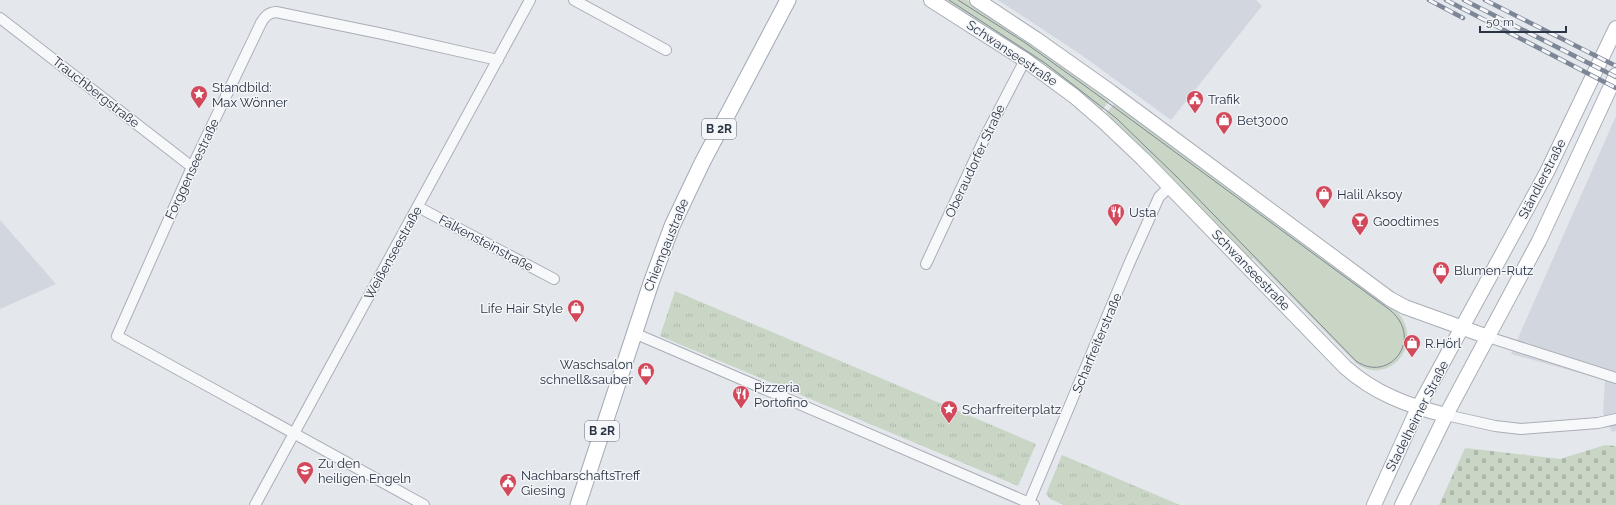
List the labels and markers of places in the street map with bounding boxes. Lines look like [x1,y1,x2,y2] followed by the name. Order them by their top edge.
[212,80,288,110] place label: Standbild: Max Wönner
[189,84,209,109] place icon: Standbild: Max Wönner
[1185,89,1205,114] public building icon: Trafik
[1208,92,1240,107] place label: Trafik
[1214,110,1234,135] shop icon: Bet3000
[1237,113,1288,128] place label: Bet3000
[1314,184,1334,209] shop icon: Halil Aksoy
[1337,187,1403,202] place label: Halil Aksoy
[1106,202,1126,227] restaurant icon: Usta
[1129,205,1156,220] place label: Usta
[1350,211,1370,236] bar icon: Goodtimes
[1373,214,1439,229] place label: Goodtimes
[1431,260,1451,285] shop icon: Blumen-Rutz
[1454,263,1533,278] place label: Blumen-Rutz
[566,298,586,323] shop icon: Life Hair Style
[480,301,563,316] place label: Life Hair Style
[1402,333,1422,358] shop icon: R.Hörl
[1425,336,1462,351] place label: R.Hörl
[540,357,633,387] place label: Waschsalon schnell&sauber
[636,361,656,386] shop icon: Waschsalon schnell&sauber
[754,380,808,410] place label: Pizzeria Portofino
[731,384,751,409] restaurant icon: Pizzeria Portofino
[939,399,959,424] place icon: Scharfreiterplatz
[962,402,1061,417] place label: Scharfreiterplatz
[318,456,411,486] place label: Zu den heiligen Engeln
[295,460,315,485] school or university icon: Zu den heiligen Engeln
[521,468,641,498] place label: NachbarschaftsTreff Giesing
[498,472,518,497] public building icon: NachbarschaftsTreff Giesing

